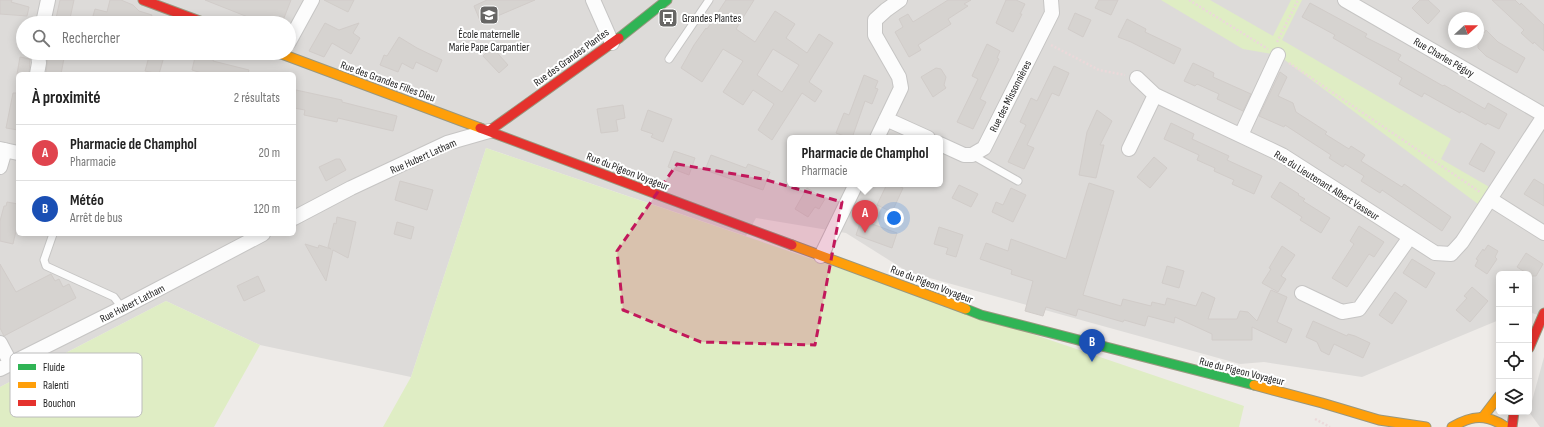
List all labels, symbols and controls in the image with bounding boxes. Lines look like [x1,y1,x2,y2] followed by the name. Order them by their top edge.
[478,4,500,26] school or university icon: École maternelle Marie Pape Carpantier
[657,7,679,29] bus stop icon: Grandes Plantes
[682,12,742,25] place label: Grandes Plantes
[1448,12,1484,48] north arrow
[16,16,296,60] search box
[531,26,612,89] street label: Rue des Grandes Plantes
[30,27,52,49] icon: search
[449,28,529,54] place label: École maternelle Marie Pape Carpantier
[62,29,120,48] text: Rechercher
[1411,35,1477,80] street label: Rue Charles Péguy
[339,58,437,105] street label: Rue des Grandes Filles Dieu
[987,58,1034,134] street label: Rue des Missonnières
[32,88,100,108] text: À proximité
[234,90,280,106] text: 2 résultats
[70,135,197,154] text: Pharmacie de Champhol
[787,135,943,187] popup
[388,136,458,177] street label: Rue Hubert Latham
[802,144,928,163] text: Pharmacie de Champhol
[42,145,48,161] text: A
[258,145,280,161] text: 20 m
[1272,148,1382,223] street label: Rue du Lieutenant Albert Vasseur
[585,150,671,193] street label: Rue du Pigeon Voyageur
[70,154,116,170] text: Pharmacie
[802,163,848,179] text: Pharmacie
[70,191,104,210] text: Météo
[852,200,878,233] pin: A
[42,201,48,217] text: B
[254,201,280,217] text: 120 m
[884,208,904,228] your location
[70,210,123,226] text: Arrêt de bus
[889,263,975,306] street label: Rue du Pigeon Voyageur
[1496,271,1532,415] map controls
[1496,271,1532,307] button: +
[98,282,167,325] street label: Rue Hubert Latham
[1496,307,1532,343] button: −
[1079,329,1105,362] pin: B
[1496,343,1532,379] button: locate
[10,353,142,417] legend
[1198,355,1286,388] street label: Rue du Pigeon Voyageur
[43,361,65,374] text: Fluide
[43,379,69,392] text: Ralenti
[1496,379,1532,415] button: layers
[43,397,76,410] text: Bouchon

